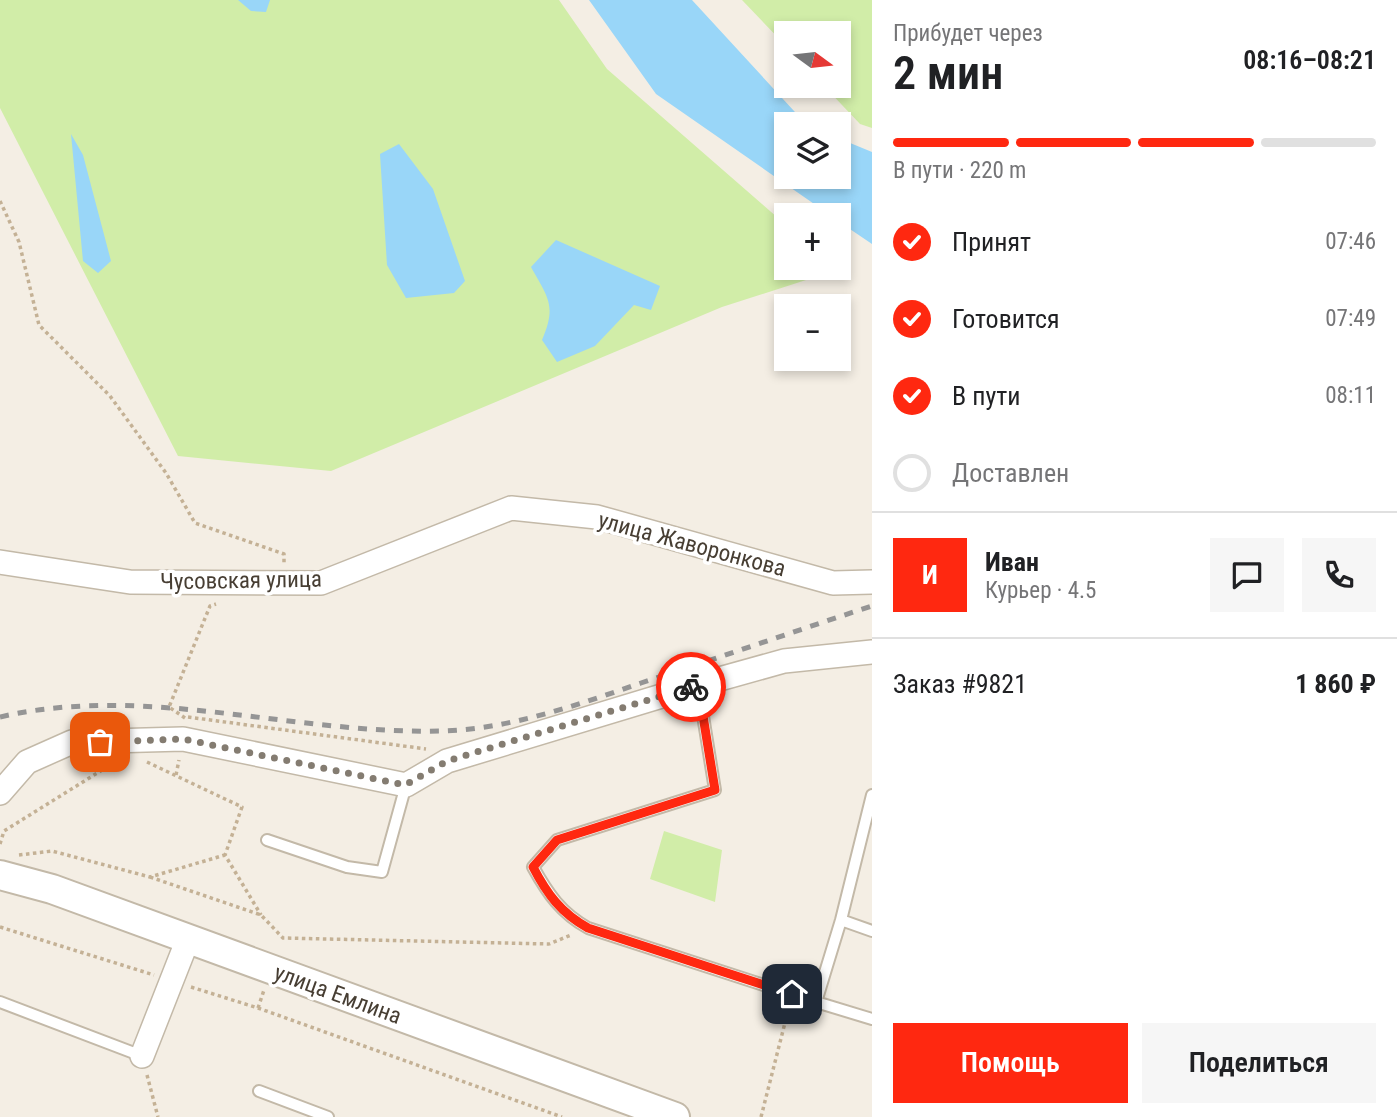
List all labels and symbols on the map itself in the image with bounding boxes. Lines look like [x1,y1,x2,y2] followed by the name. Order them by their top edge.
[774,21,850,98] north arrow
[595,506,788,582] street label: улица Жаворонкова
[160,566,322,595] street label: Чусовская улица
[656,652,726,722] courier
[70,712,130,772] pin
[271,959,405,1030] street label: улица Емлина
[762,964,822,1024] pin

